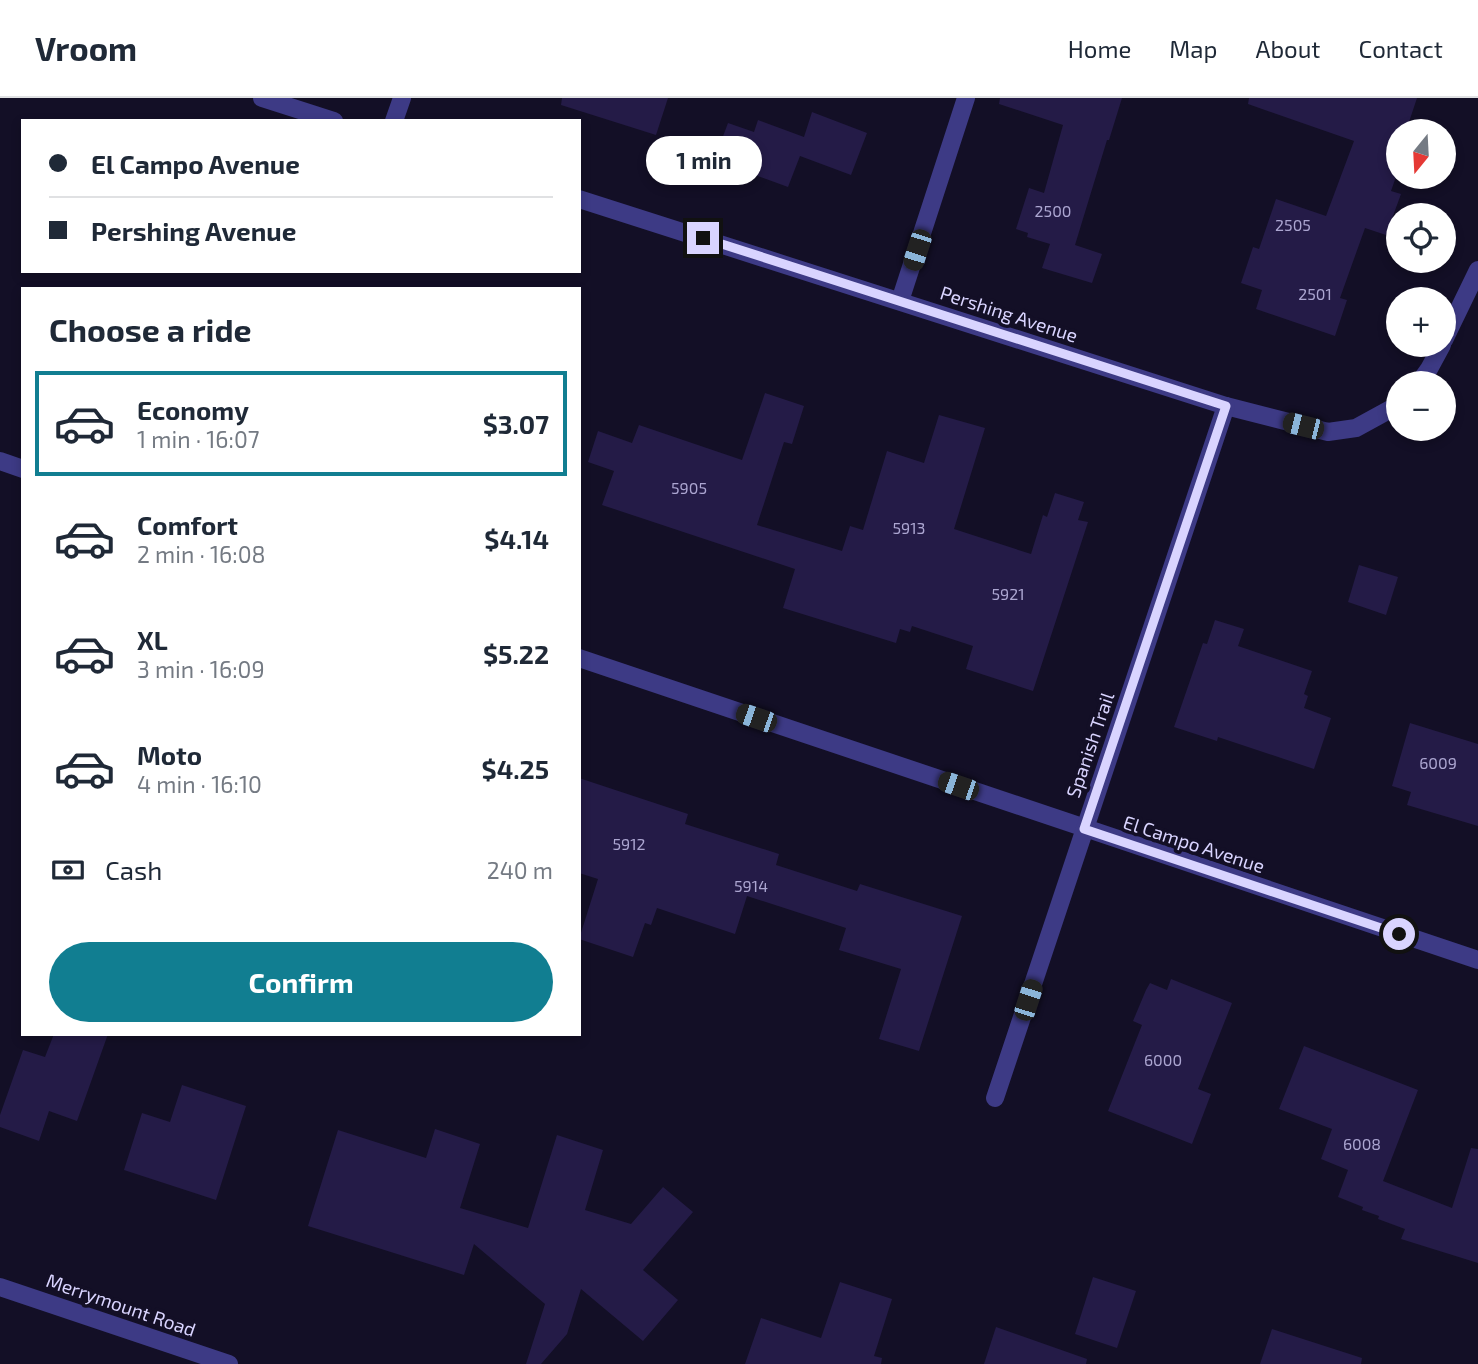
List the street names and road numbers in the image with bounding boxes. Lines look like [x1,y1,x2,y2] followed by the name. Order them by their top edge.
[937,280,1081,347] street label: Pershing Avenue
[1061,689,1118,801] street label: Spanish Trail
[1121,810,1268,877] street label: El Campo Avenue
[43,1268,199,1341] street label: Merrymount Road

